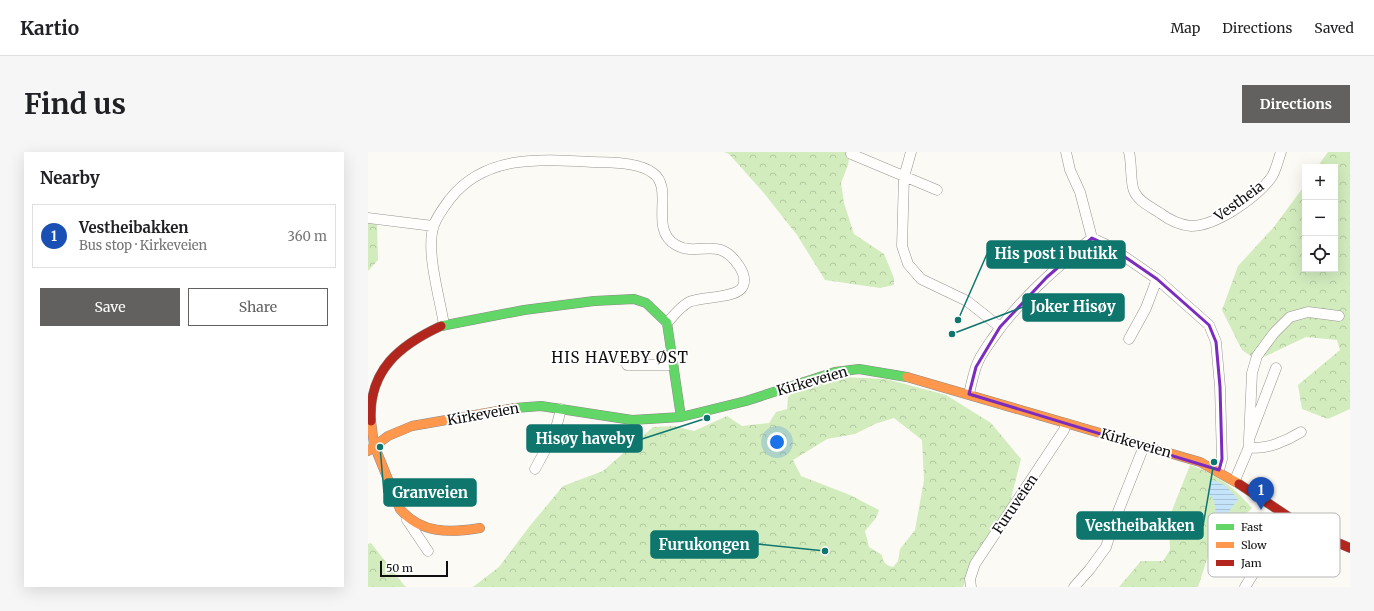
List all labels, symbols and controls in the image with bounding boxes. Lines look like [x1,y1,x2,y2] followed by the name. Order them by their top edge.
[20,16,79,40] text: Kartio
[1170,19,1200,37] text: Map
[1222,19,1292,37] text: Directions
[1314,19,1354,37] text: Saved
[1242,85,1350,123] button: Directions
[24,86,126,122] text: Find us
[1302,164,1338,272] map controls
[1302,164,1338,200] button: +
[40,167,100,189] text: Nearby
[1210,177,1268,226] street label: Vestheia
[1302,200,1338,236] button: −
[79,218,188,237] text: Vestheibakken
[51,228,57,245] text: 1
[288,228,327,245] text: 360 m
[1302,236,1338,272] button: locate
[79,237,207,254] text: Bus stop · Kirkeveien
[987,241,1125,268] callout: His post i butikk
[995,244,1118,263] text: His post i butikk
[40,288,180,326] button: Save
[188,288,328,326] button: Share
[1023,294,1124,321] callout: Joker Hisøy
[1029,297,1116,316] text: Joker Hisøy
[551,348,689,367] district label: HIS HAVEBY ØST
[775,362,849,400] street label: Kirkeveien
[446,399,520,429] street label: Kirkeveien
[1099,424,1173,462] street label: Kirkeveien
[527,425,642,452] callout: Hisøy haveby
[535,429,635,448] text: Hisøy haveby
[767,432,787,452] your location
[988,471,1042,537] street label: Furuveien
[1248,477,1274,510] pin: 1
[384,479,476,506] callout: Granveien
[392,483,468,502] text: Granveien
[1077,512,1203,539] callout: Vestheibakken
[1208,513,1340,577] legend
[1084,516,1195,535] text: Vestheibakken
[1241,520,1264,534] text: Fast
[651,531,758,558] callout: Furukongen
[658,535,750,554] text: Furukongen
[1241,538,1267,552] text: Slow
[1240,556,1262,570] text: Jam
[380,559,448,578] scale bar
[386,561,413,575] text: 50 m

